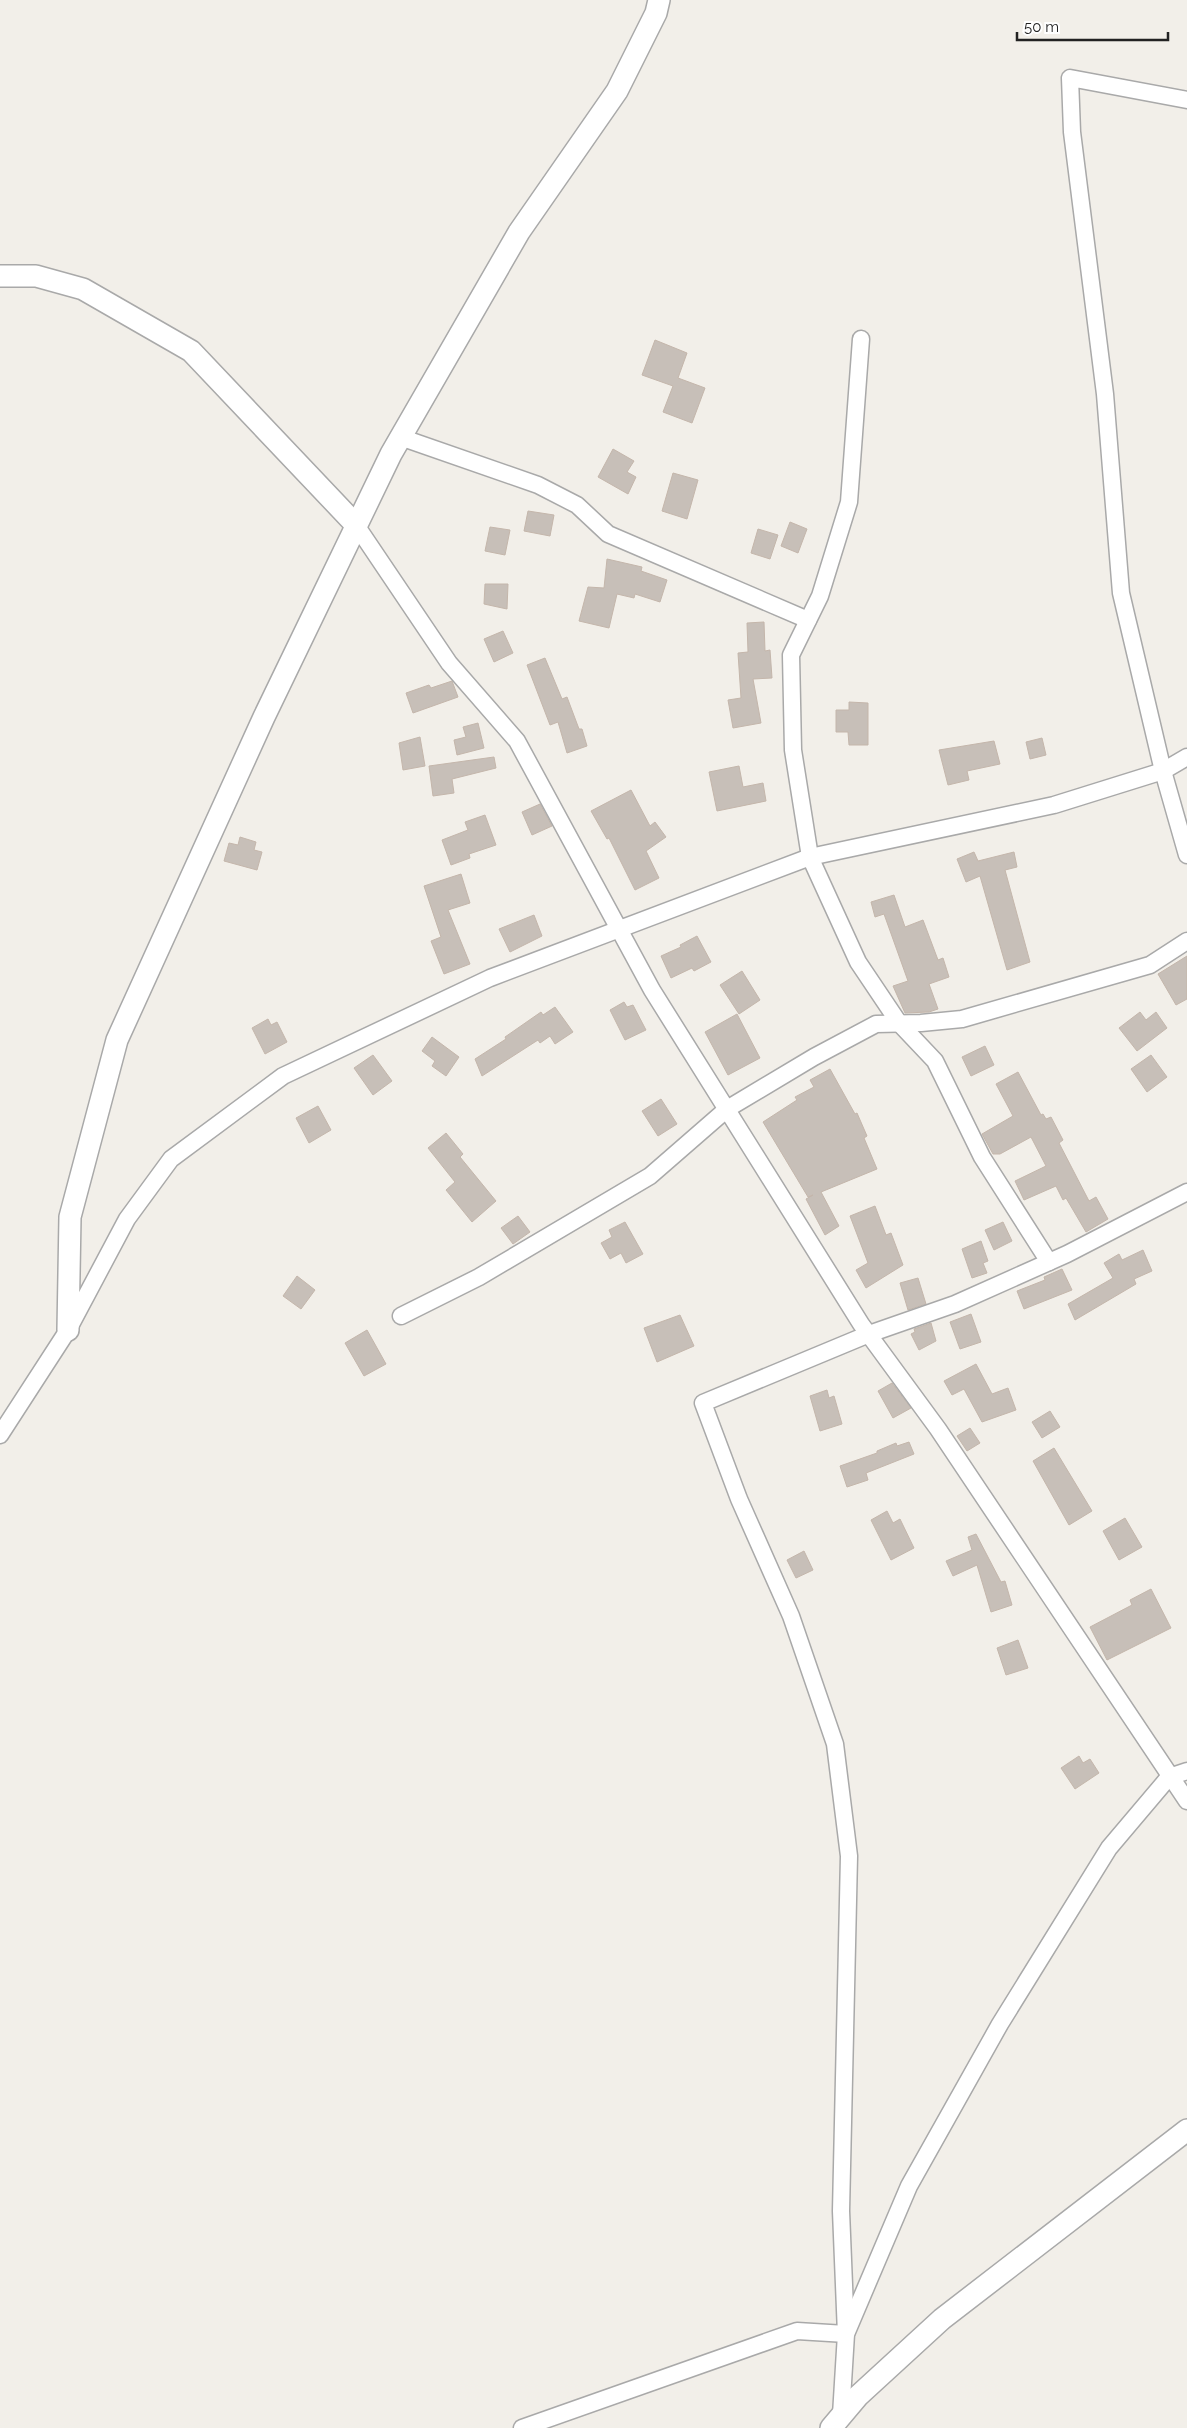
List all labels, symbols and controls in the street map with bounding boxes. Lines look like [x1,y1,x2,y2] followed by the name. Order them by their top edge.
[1017,10,1168,42] scale bar
[1024,18,1059,36] text: 50 m

